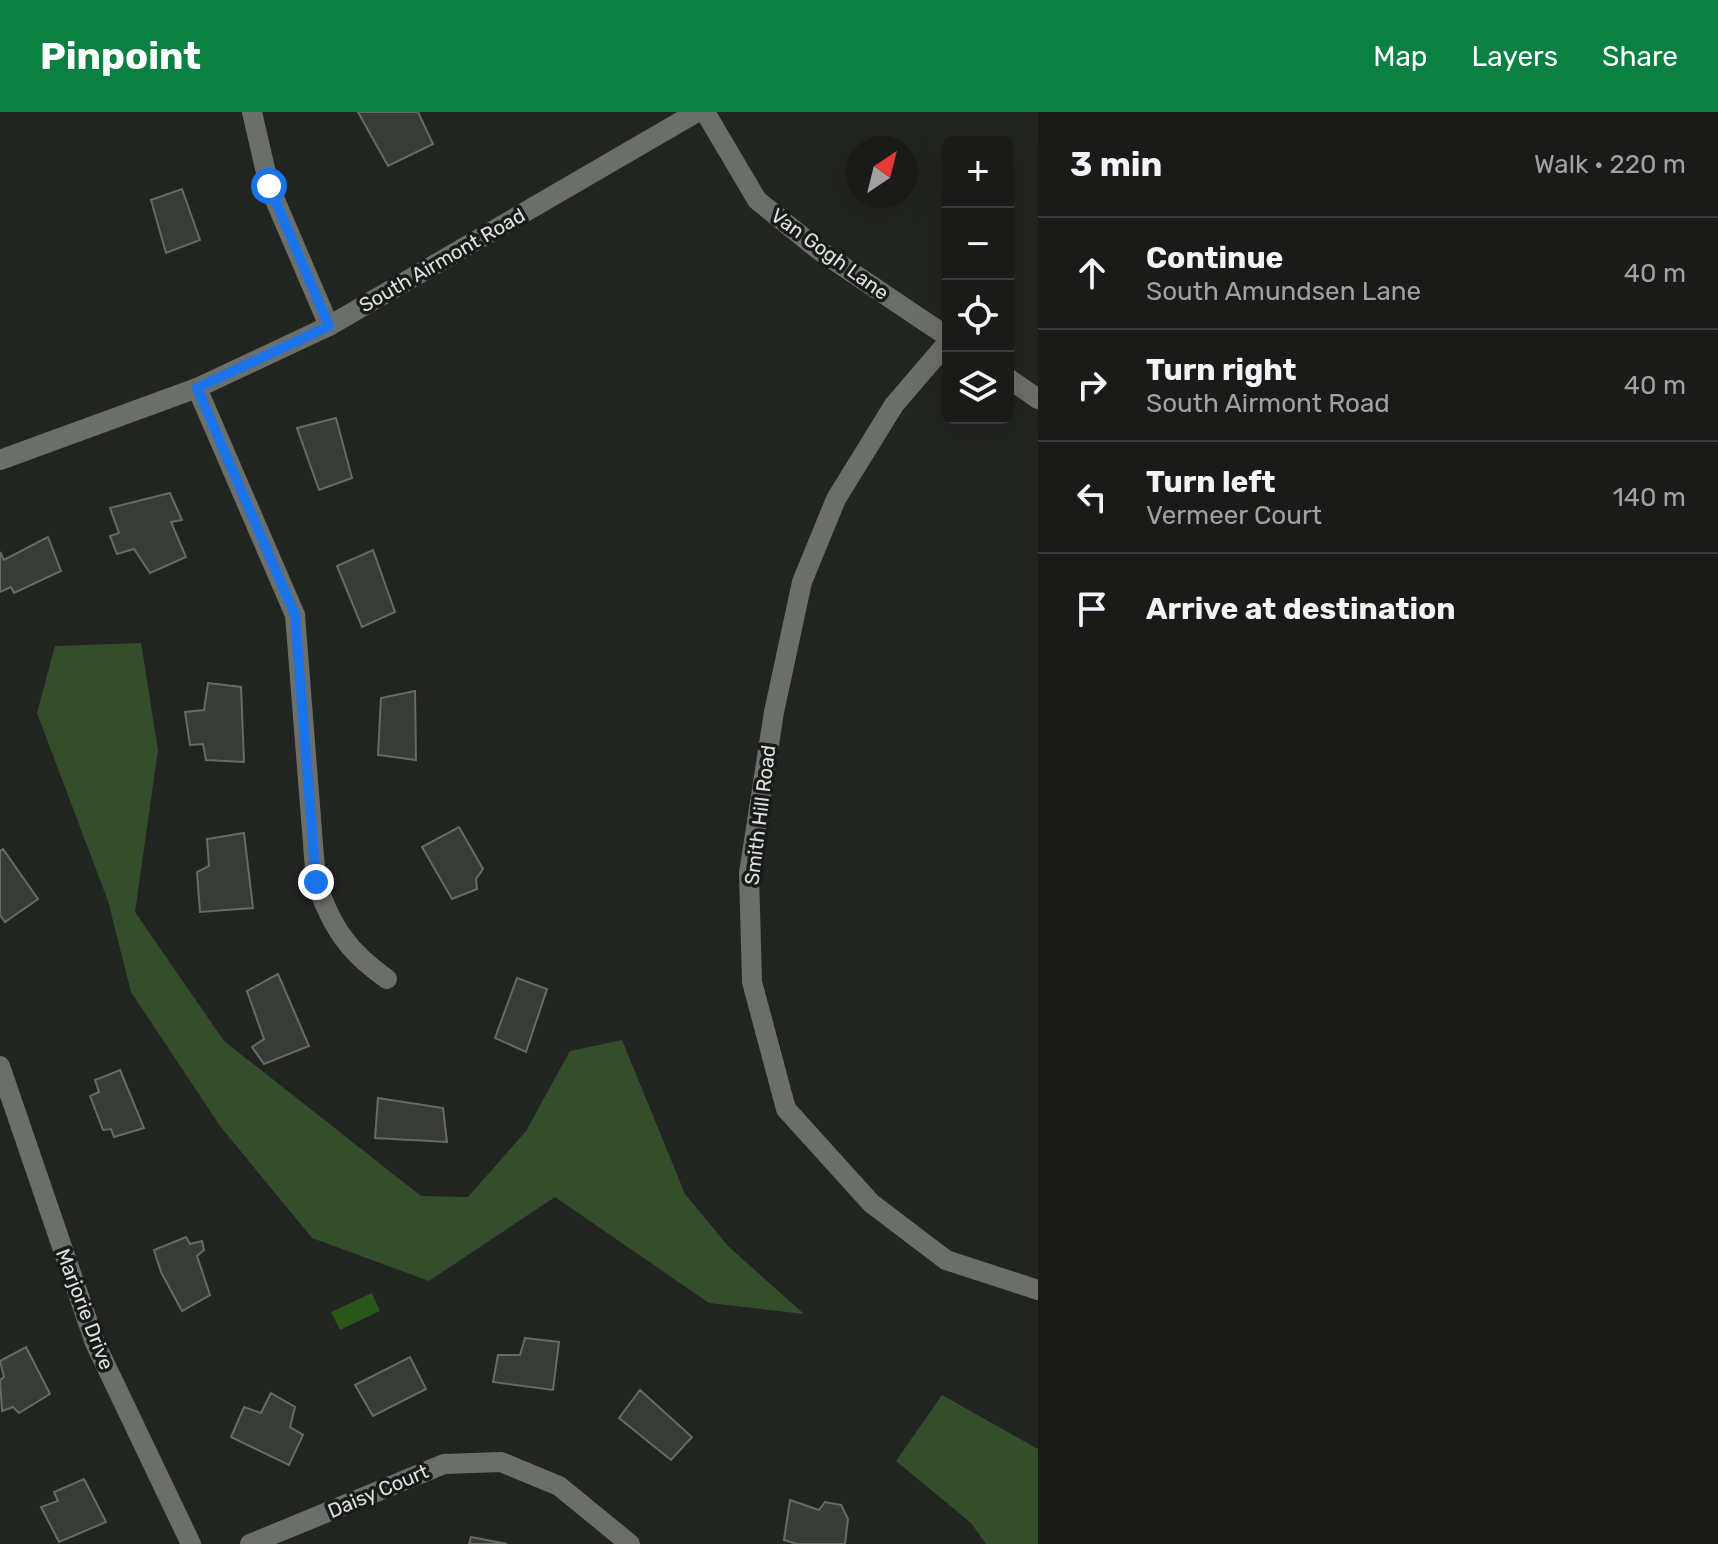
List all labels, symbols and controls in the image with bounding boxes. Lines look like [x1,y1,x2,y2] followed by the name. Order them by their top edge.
[40,33,201,79] text: Pinpoint
[1373,40,1428,73] text: Map
[1472,40,1558,73] text: Layers
[1602,40,1678,73] text: Share
[846,136,918,208] north arrow
[942,136,1014,424] map controls
[942,136,1014,208] button: +
[1070,144,1162,185] text: 3 min
[1534,149,1686,180] text: Walk · 220 m
[251,168,287,204] route start
[355,203,529,317] street label: South Airmont Road
[766,203,894,305] street label: Van Gogh Lane
[942,208,1014,280] button: −
[1146,240,1283,276] text: Continue
[1070,251,1114,295] icon: ahead
[1624,258,1686,289] text: 40 m
[1146,276,1421,307] text: South Amundsen Lane
[942,280,1014,352] button: locate
[942,352,1014,424] button: layers
[1146,352,1297,388] text: Turn right
[1070,363,1114,407] icon: right
[1624,370,1686,401] text: 40 m
[1146,388,1390,419] text: South Airmont Road
[1146,464,1276,500] text: Turn left
[1070,475,1114,519] icon: left
[1613,482,1686,513] text: 140 m
[1146,500,1322,531] text: Vermeer Court
[1070,587,1114,631] icon: arrive
[1146,591,1456,627] text: Arrive at destination
[739,744,781,886] street label: Smith Hill Road
[298,864,334,900] route end
[51,1245,119,1373] street label: Marjorie Drive
[324,1459,432,1523] street label: Daisy Court

